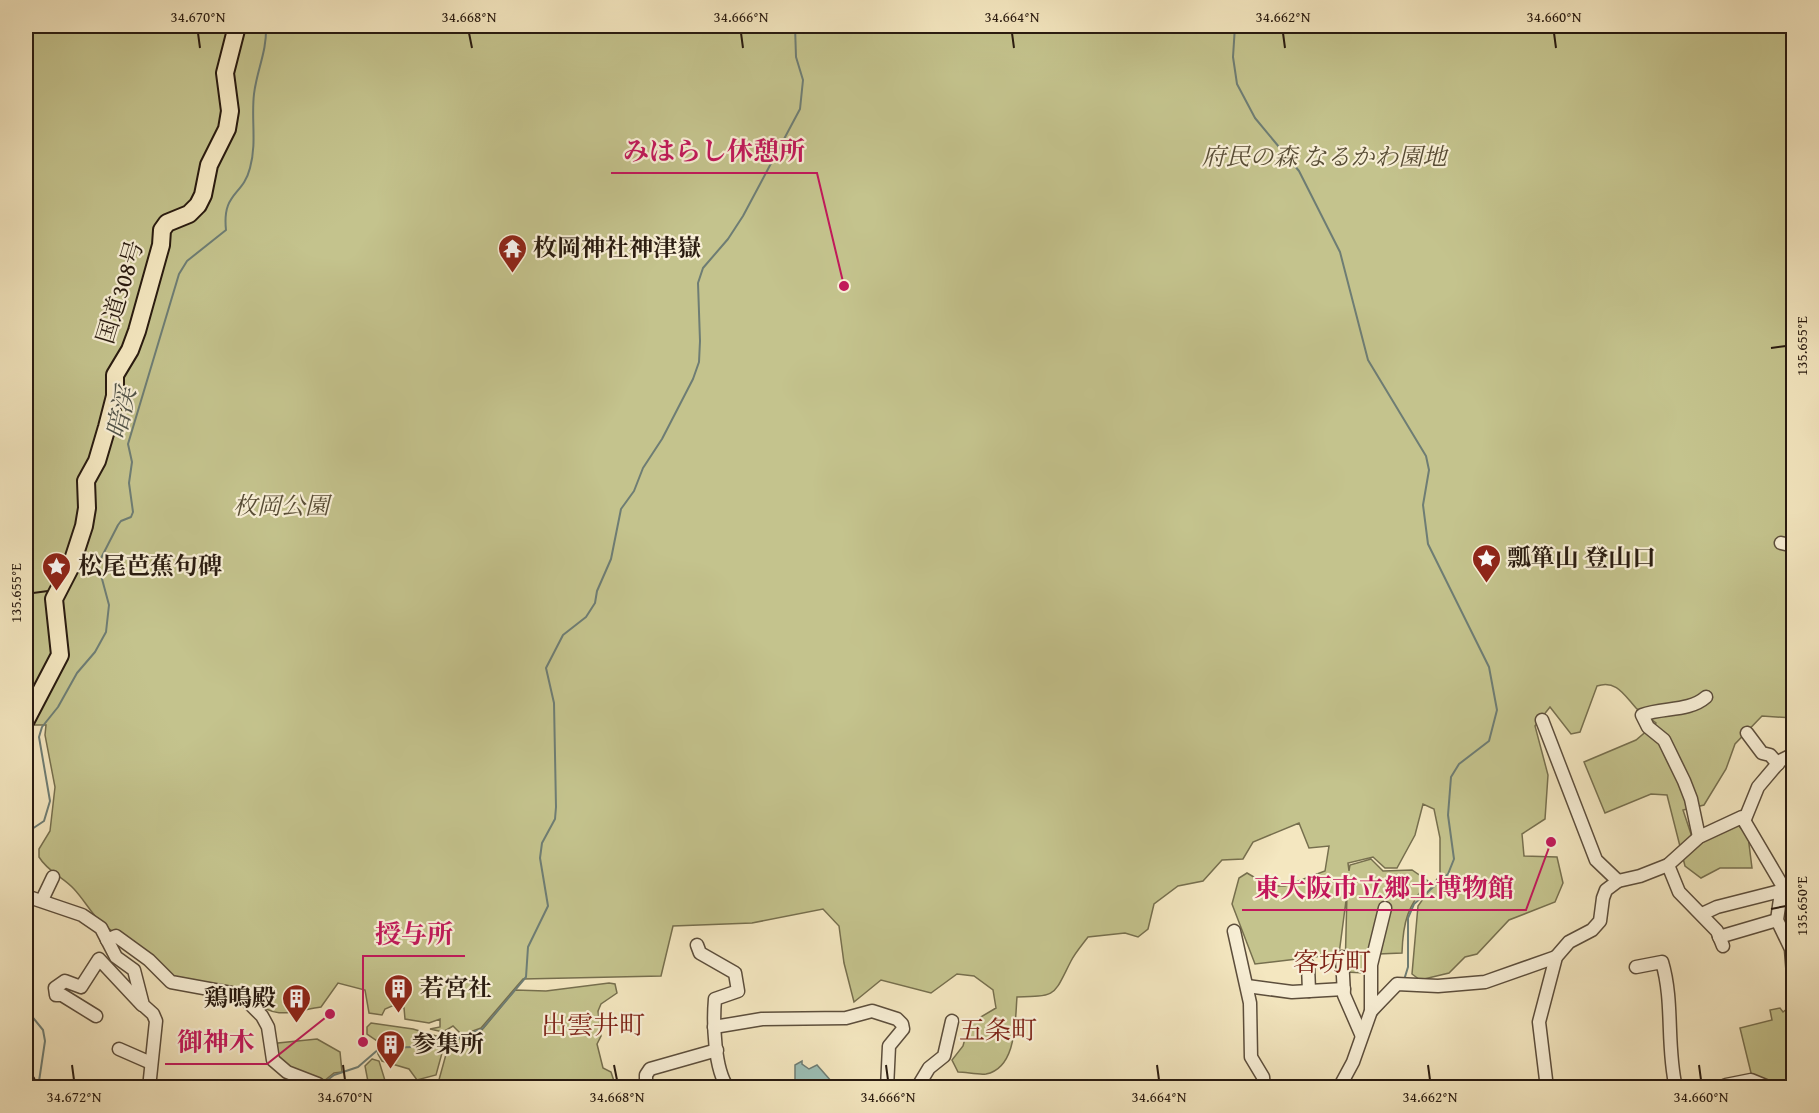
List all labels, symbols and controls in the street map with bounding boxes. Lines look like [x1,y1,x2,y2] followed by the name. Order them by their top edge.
[171,6,226,27] text: 34.670°N
[442,6,497,27] text: 34.668°N
[714,6,769,27] text: 34.666°N
[985,6,1040,27] text: 34.664°N
[1256,6,1311,27] text: 34.662°N
[1527,6,1582,27] text: 34.660°N
[611,129,817,173] callout: みはらし休憩所
[623,131,805,170] text: みはらし休憩所
[1202,139,1449,174] park label: 府民の森 なるかわ園地
[533,230,701,265] place label: 枚岡神社神津嶽
[496,232,528,274] temple icon: 枚岡神社神津嶽
[87,236,152,348] street label: 国道308号
[1791,316,1812,376] text: 135.655°E
[96,380,146,443] water label: 暗渓
[233,488,333,523] park label: 枚岡公園
[1507,540,1656,575] place label: 瓢箪山 登山口
[1470,542,1502,584] place icon: 瓢箪山 登山口
[78,548,222,583] place label: 松尾芭蕉句碑
[41,550,73,592] place icon: 松尾芭蕉句碑
[5,563,26,623] text: 135.655°E
[1242,866,1526,910] callout: 東大阪市立郷土博物館
[1254,868,1514,907] text: 東大阪市立郷土博物館
[1791,876,1812,936] text: 135.650°E
[363,912,465,956] callout: 授与所
[375,914,453,953] text: 授与所
[1293,942,1371,981] district label: 客坊町
[420,970,492,1005] place label: 若宮社
[383,972,415,1014] building icon: 若宮社
[204,980,276,1015] place label: 鶏鳴殿
[281,982,313,1024] building icon: 鶏鳴殿
[541,1005,645,1044] district label: 出雲井町
[959,1010,1037,1049] district label: 五条町
[165,1020,267,1064] callout: 御神木
[177,1022,255,1061] text: 御神木
[412,1026,484,1061] place label: 参集所
[375,1028,407,1070] building icon: 参集所
[47,1086,102,1107] text: 34.672°N
[318,1086,373,1107] text: 34.670°N
[590,1086,645,1107] text: 34.668°N
[861,1086,916,1107] text: 34.666°N
[1132,1086,1187,1107] text: 34.664°N
[1403,1086,1458,1107] text: 34.662°N
[1674,1086,1729,1107] text: 34.660°N

